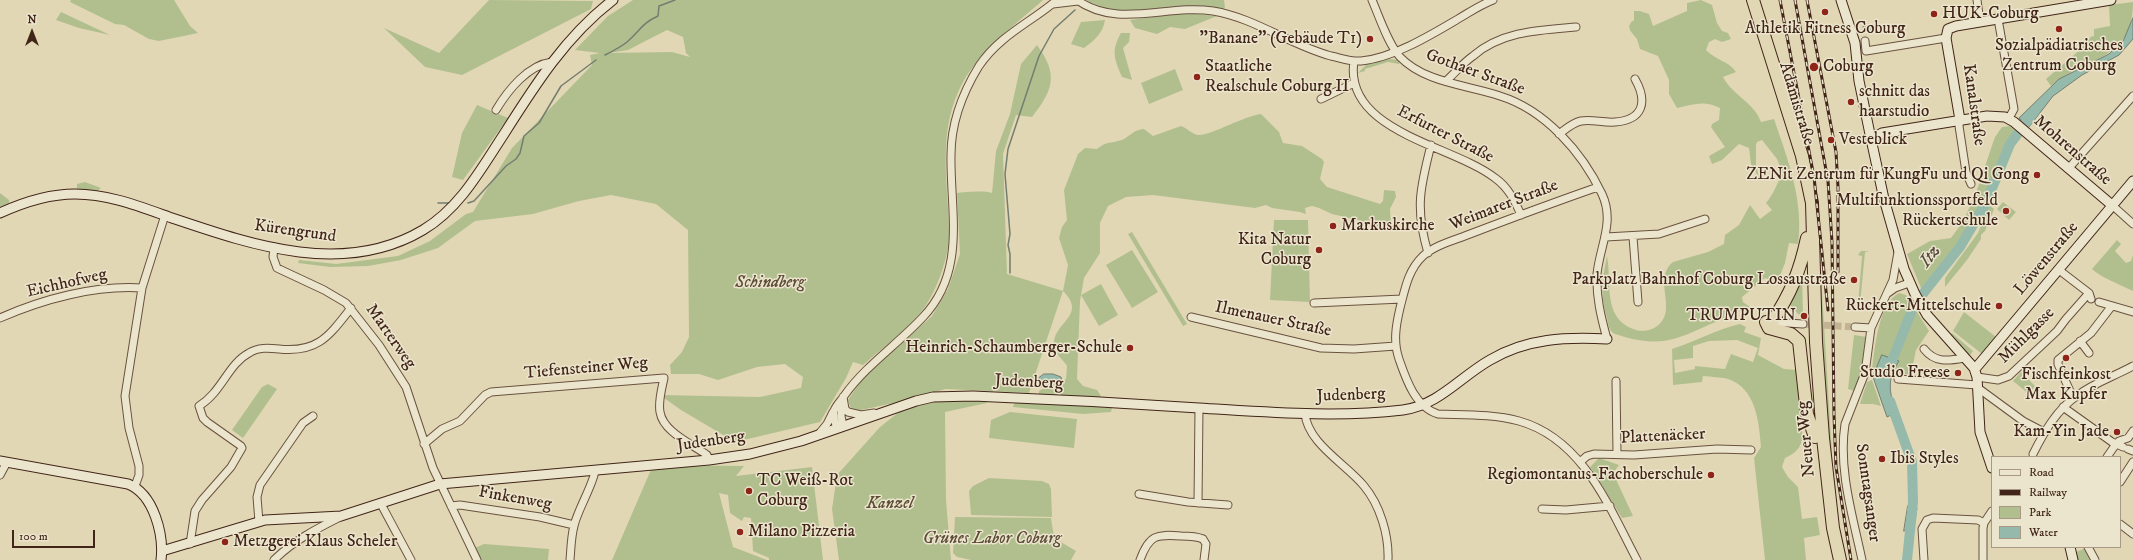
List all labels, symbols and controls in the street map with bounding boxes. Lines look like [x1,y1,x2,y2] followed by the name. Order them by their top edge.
[1942,4,2039,24] place label: HUK-Coburg
[1820,7,1830,17] marker: Athletik Fitness Coburg
[1929,9,1939,19] marker: HUK-Coburg
[12,12,52,52] north arrow
[27,13,37,27] text: N
[1745,19,1905,39] place label: Athletik Fitness Coburg
[2054,24,2064,34] marker: Sozialpädiatrisches Zentrum Coburg
[1200,29,1362,49] place label: "Banane" (Gebäude T1)
[1365,34,1375,44] marker: "Banane" (Gebäude T1)
[1995,36,2123,76] place label: Sozialpädiatrisches Zentrum Coburg
[1423,46,1527,100] street label: Gothaer Straße
[1205,57,1349,97] place label: Staatliche Realschule Coburg II
[1823,57,1873,77] place label: Coburg
[1774,60,1818,148] street label: Adamistraße
[1808,61,1820,73] marker: Coburg
[1957,63,1989,147] street label: Kanalstraße
[1192,72,1202,82] marker: Staatliche Realschule Coburg II
[1859,82,1930,122] place label: schnitt das haarstudio
[1846,97,1856,107] marker: schnitt das haarstudio
[1393,102,1497,168] street label: Erfurter Straße
[2029,112,2115,190] street label: Mohrenstraße
[1839,130,1907,150] place label: Vesteblick
[1826,135,1836,145] marker: Vesteblick
[1746,165,2029,185] place label: ZENit Zentrum für KungFu und Qi Gong
[2032,170,2042,180] marker: ZENit Zentrum für KungFu und Qi Gong
[1447,176,1561,236] street label: Weimarer Straße
[1836,191,1998,231] place label: Multifunktionssportfeld Rückertschule
[2001,206,2011,216] marker: Multifunktionssportfeld Rückertschule
[253,216,337,248] street label: Kürengrund
[1341,216,1435,236] place label: Markuskirche
[2010,218,2084,300] street label: Löwenstraße
[1328,221,1338,231] marker: Markuskirche
[1238,230,1311,270] place label: Kita Natur Coburg
[1916,242,1946,272] water label: Itz
[1314,245,1324,255] marker: Kita Natur Coburg
[25,265,109,303] street label: Eichhofweg
[1572,270,1846,290] place label: Parkplatz Bahnhof Coburg Lossaustraße
[735,273,805,293] park label: Schindberg
[1849,275,1859,285] marker: Parkplatz Bahnhof Coburg Lossaustraße
[1845,296,1991,316] place label: Rückert-Mittelschule
[1213,298,1333,342] street label: Ilmenauer Straße
[360,301,420,373] street label: Marterweg
[1994,301,2004,311] marker: Rückert-Mittelschule
[1995,304,2059,368] street label: Mühlgasse
[1687,306,1796,326] place label: TRUMPUTIN
[1799,311,1809,321] marker: TRUMPUTIN
[905,338,1122,358] place label: Heinrich-Schaumberger-Schule
[1125,343,1135,353] marker: Heinrich-Schaumberger-Schule
[523,353,649,385] street label: Tiefensteiner Weg
[2061,353,2071,363] marker: Fischfeinkost Max Kupfer
[1860,363,1950,383] place label: Studio Freese
[2021,365,2111,405] place label: Fischfeinkost Max Kupfer
[1953,368,1963,378] marker: Studio Freese
[994,371,1064,395] street label: Judenberg
[1316,385,1386,407] street label: Judenberg
[1794,400,1820,478] street label: Neuer Weg
[2013,422,2109,442] place label: Kam-Yin Jade
[1620,425,1706,449] street label: Plattenäcker
[676,427,746,457] street label: Judenberg
[2112,427,2122,437] marker: Kam-Yin Jade
[1850,442,1884,544] street label: Sonntagsanger
[1890,449,1959,469] place label: Ibis Styles
[1877,454,1887,464] marker: Ibis Styles
[1991,456,2121,548] legend
[1487,465,1703,485] place label: Regiomontanus-Fachoberschule
[2029,465,2054,480] text: Road
[1706,470,1716,480] marker: Regiomontanus-Fachoberschule
[757,471,853,511] place label: TC Weiß-Rot Coburg
[477,483,553,515] street label: Finkenweg
[2029,485,2067,500] text: Railway
[744,486,754,496] marker: TC Weiß-Rot Coburg
[866,494,914,514] park label: Kanzel
[2029,505,2051,520] text: Park
[14,522,97,548] scale bar
[748,522,855,542] place label: Milano Pizzeria
[2029,525,2058,540] text: Water
[735,527,745,537] marker: Milano Pizzeria
[19,529,48,544] text: 100 m
[923,529,1061,549] park label: Grünes Labor Coburg
[233,532,397,552] place label: Metzgerei Klaus Scheler
[220,537,230,547] marker: Metzgerei Klaus Scheler

